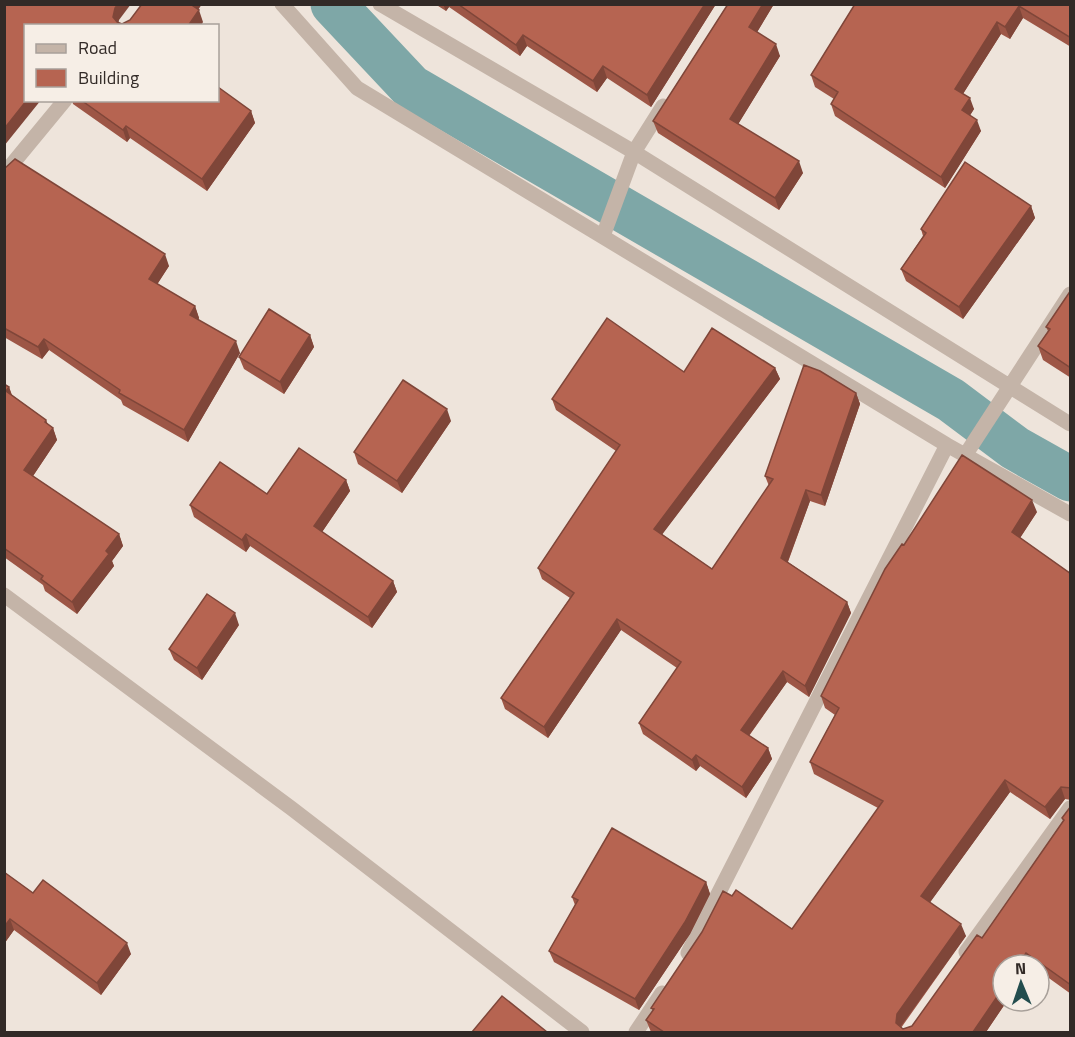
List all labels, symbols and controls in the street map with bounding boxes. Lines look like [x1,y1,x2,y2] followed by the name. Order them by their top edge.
[24,24,219,102] legend
[78,34,117,61] text: Road
[78,64,139,91] text: Building
[991,953,1051,1013] north arrow
[1015,956,1026,980] text: N

